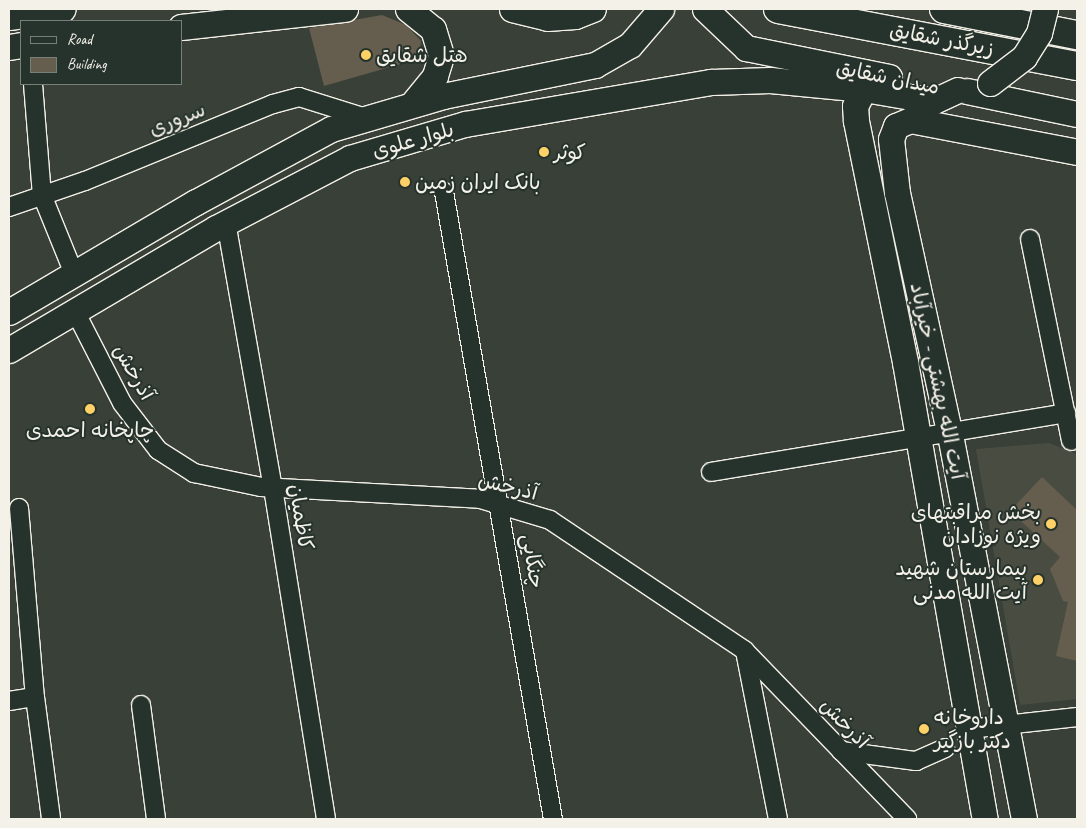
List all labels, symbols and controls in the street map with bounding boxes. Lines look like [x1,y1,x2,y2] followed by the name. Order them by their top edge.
[888,17,996,61] street label: زیرگذر شقایق
[20,20,182,85] legend
[67,30,92,49] text: Road
[376,42,468,68] place label: هتل شقایق
[360,49,372,61] marker: هتل شقایق
[67,55,106,74] text: Building
[834,55,942,99] street label: میدان شقایق
[145,96,209,142] street label: سروری
[369,116,457,164] street label: بلوار علوی
[554,139,586,165] place label: کوثر
[538,146,550,158] marker: کوثر
[415,169,541,195] place label: بانک ایران زمین
[399,176,411,188] marker: بانک ایران زمین
[905,280,971,482] street label: آیت الله بهشتی - خیرآباد
[108,339,160,405] street label: آذرخش
[84,403,96,415] marker: چاپخانه احمدی
[26,417,154,443] place label: چاپخانه احمدی
[476,466,540,506] street label: آذرخش
[283,482,319,552] street label: کاظمیان
[911,499,1041,549] place label: بخش مراقبتهای ویژه نوزادان
[1045,518,1057,530] marker: بخش مراقبتهای ویژه نوزادان
[516,532,550,590] street label: چنگایی
[895,555,1027,605] place label: بیمارستان شهید آیت الله مدنی
[1031,573,1045,587] marker: بیمارستان شهید آیت الله مدنی
[815,692,875,754] street label: آذرخش
[934,704,1011,754] place label: داروخانه دکتر بازگیر
[918,723,930,735] marker: داروخانه دکتر بازگیر

